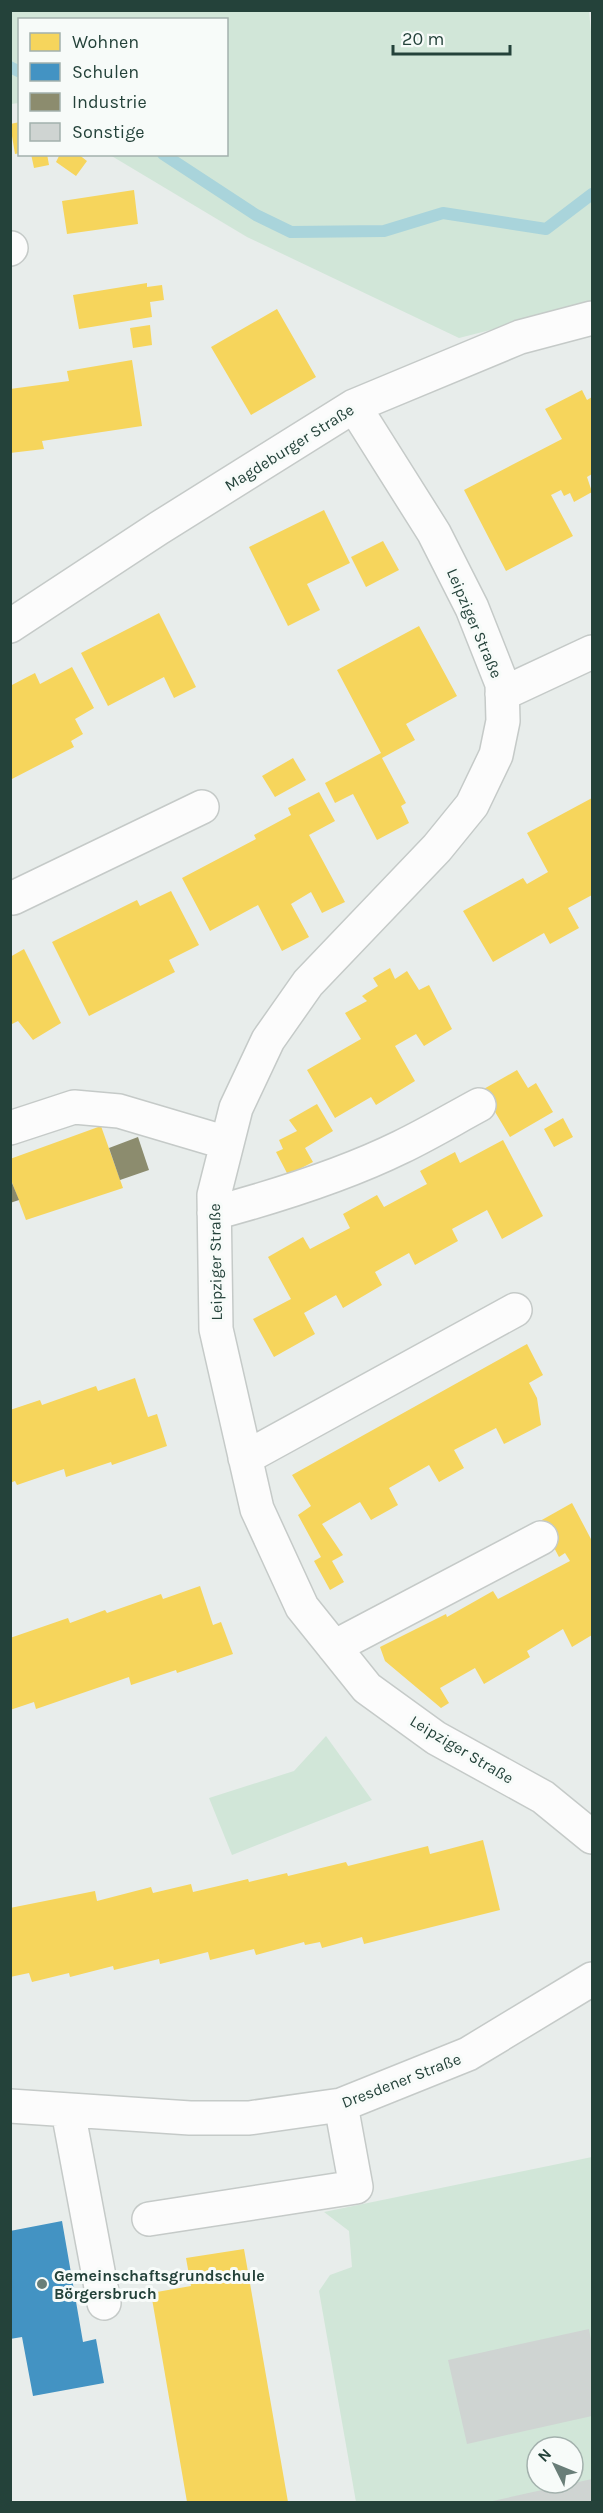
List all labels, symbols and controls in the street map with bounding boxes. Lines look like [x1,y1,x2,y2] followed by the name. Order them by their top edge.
[18,18,228,156] legend
[393,18,510,56] scale bar
[402,28,444,50] text: 20 m
[72,31,139,53] text: Wohnen
[72,61,139,83] text: Schulen
[72,91,147,113] text: Industrie
[72,121,145,143] text: Sonstige
[221,400,357,495] street label: Magdeburger Straße
[443,565,506,681] street label: Leipziger Straße
[205,1203,226,1321] street label: Leipziger Straße
[407,1711,517,1788] street label: Leipziger Straße
[339,2049,464,2112] street label: Dresdener Straße
[54,2266,265,2303] place label: Gemeinschaftsgrundschule Börgersbruch
[35,2277,49,2291] marker: Gemeinschaftsgrundschule Börgersbruch
[525,2435,585,2495] north arrow
[534,2444,555,2466] text: N

